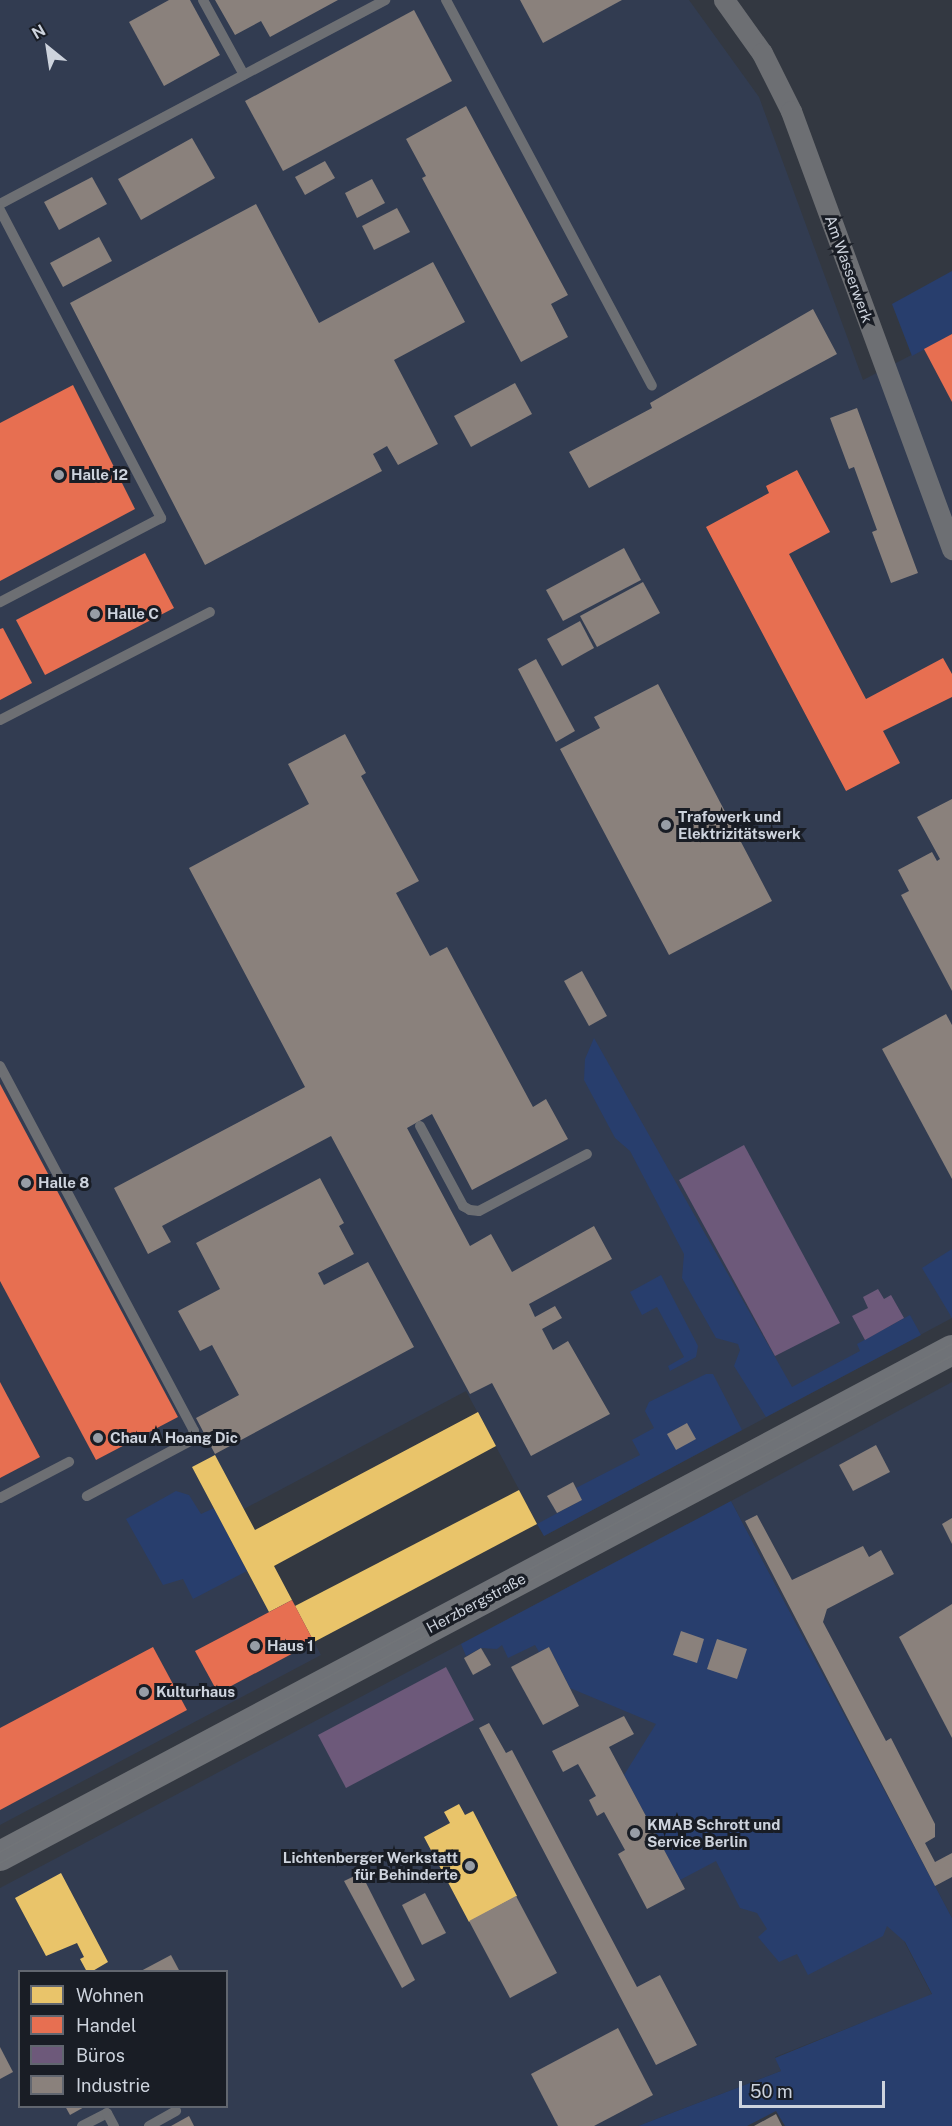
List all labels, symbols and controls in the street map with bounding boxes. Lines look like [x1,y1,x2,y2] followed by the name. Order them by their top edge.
[18,18,78,78] north arrow
[29,21,49,43] text: N
[821,213,877,325] street label: Am Wasserwerk
[71,466,128,484] place label: Halle 12
[52,468,66,482] marker: Halle 12
[107,605,159,623] place label: Halle C
[88,607,102,621] marker: Halle C
[678,807,801,842] place label: Trafowerk und Elektrizitätswerk
[659,818,673,832] marker: Trafowerk und Elektrizitätswerk
[38,1174,89,1192] place label: Halle 8
[19,1176,33,1190] marker: Halle 8
[110,1429,238,1447] place label: Chau A Hoang Dic
[91,1431,105,1445] marker: Chau A Hoang Dic
[423,1569,529,1637] street label: Herzbergstraße
[267,1637,314,1655] place label: Haus 1
[248,1639,262,1653] marker: Haus 1
[156,1683,235,1701] place label: Kulturhaus
[137,1685,151,1699] marker: Kulturhaus
[647,1815,780,1850] place label: KMAB Schrott und Service Berlin
[628,1826,642,1840] marker: KMAB Schrott und Service Berlin
[283,1848,458,1883] place label: Lichtenberger Werkstatt für Behinderte
[463,1859,477,1873] marker: Lichtenberger Werkstatt für Behinderte
[18,1970,228,2108] legend
[76,1985,144,2006] text: Wohnen
[76,2015,136,2036] text: Handel
[76,2045,125,2066] text: Büros
[742,2069,888,2107] scale bar
[76,2075,150,2096] text: Industrie
[750,2081,793,2102] text: 50 m

